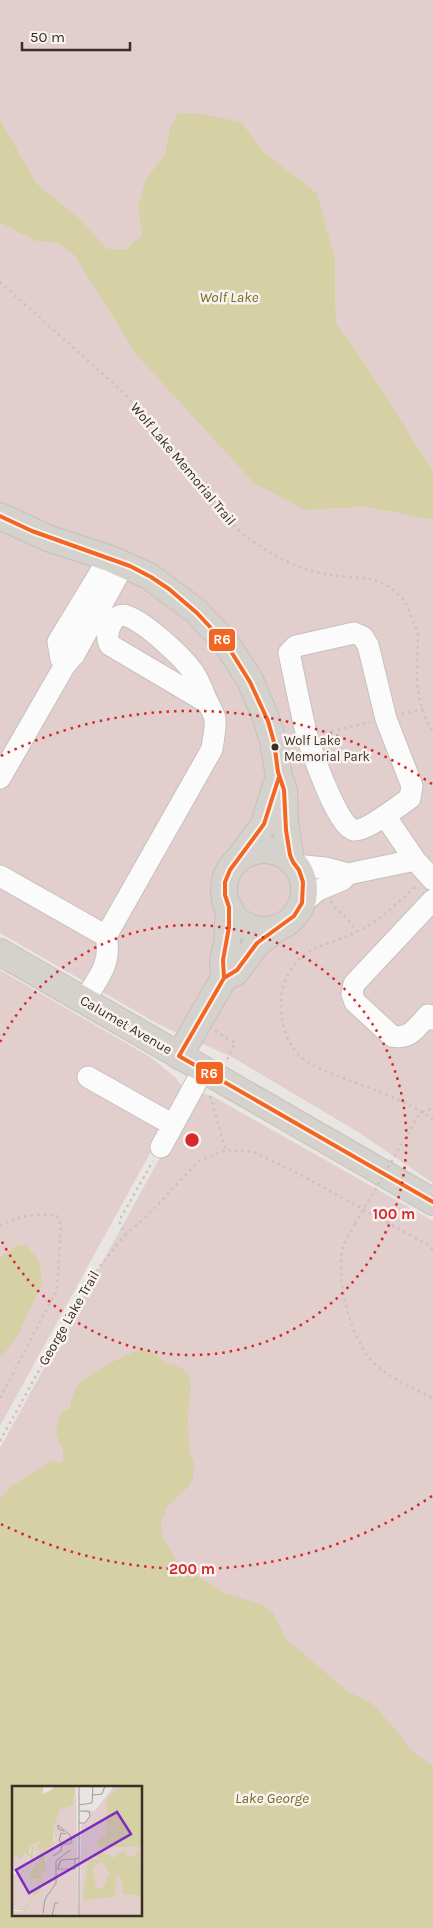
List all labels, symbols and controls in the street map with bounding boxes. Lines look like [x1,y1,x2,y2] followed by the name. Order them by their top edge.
[22,20,130,52] scale bar
[30,28,65,46] text: 50 m
[199,288,259,306] water label: Wolf Lake
[127,399,239,529] street label: Wolf Lake Memorial Trail
[208,628,236,652] line badge: R6
[213,631,231,648] text: R6
[284,733,370,764] place label: Wolf Lake Memorial Park
[270,742,280,752] marker: Wolf Lake Memorial Park
[77,992,175,1058] street label: Calumet Avenue
[195,1061,224,1085] line badge: R6
[200,1065,218,1082] text: R6
[183,1131,201,1149] centre of rings
[373,1205,415,1223] text: 100 m
[35,1268,103,1368] street label: George Lake Trail
[169,1560,215,1578] text: 200 m
[12,1786,142,1916] inset map
[235,1789,309,1807] water label: Lake George

